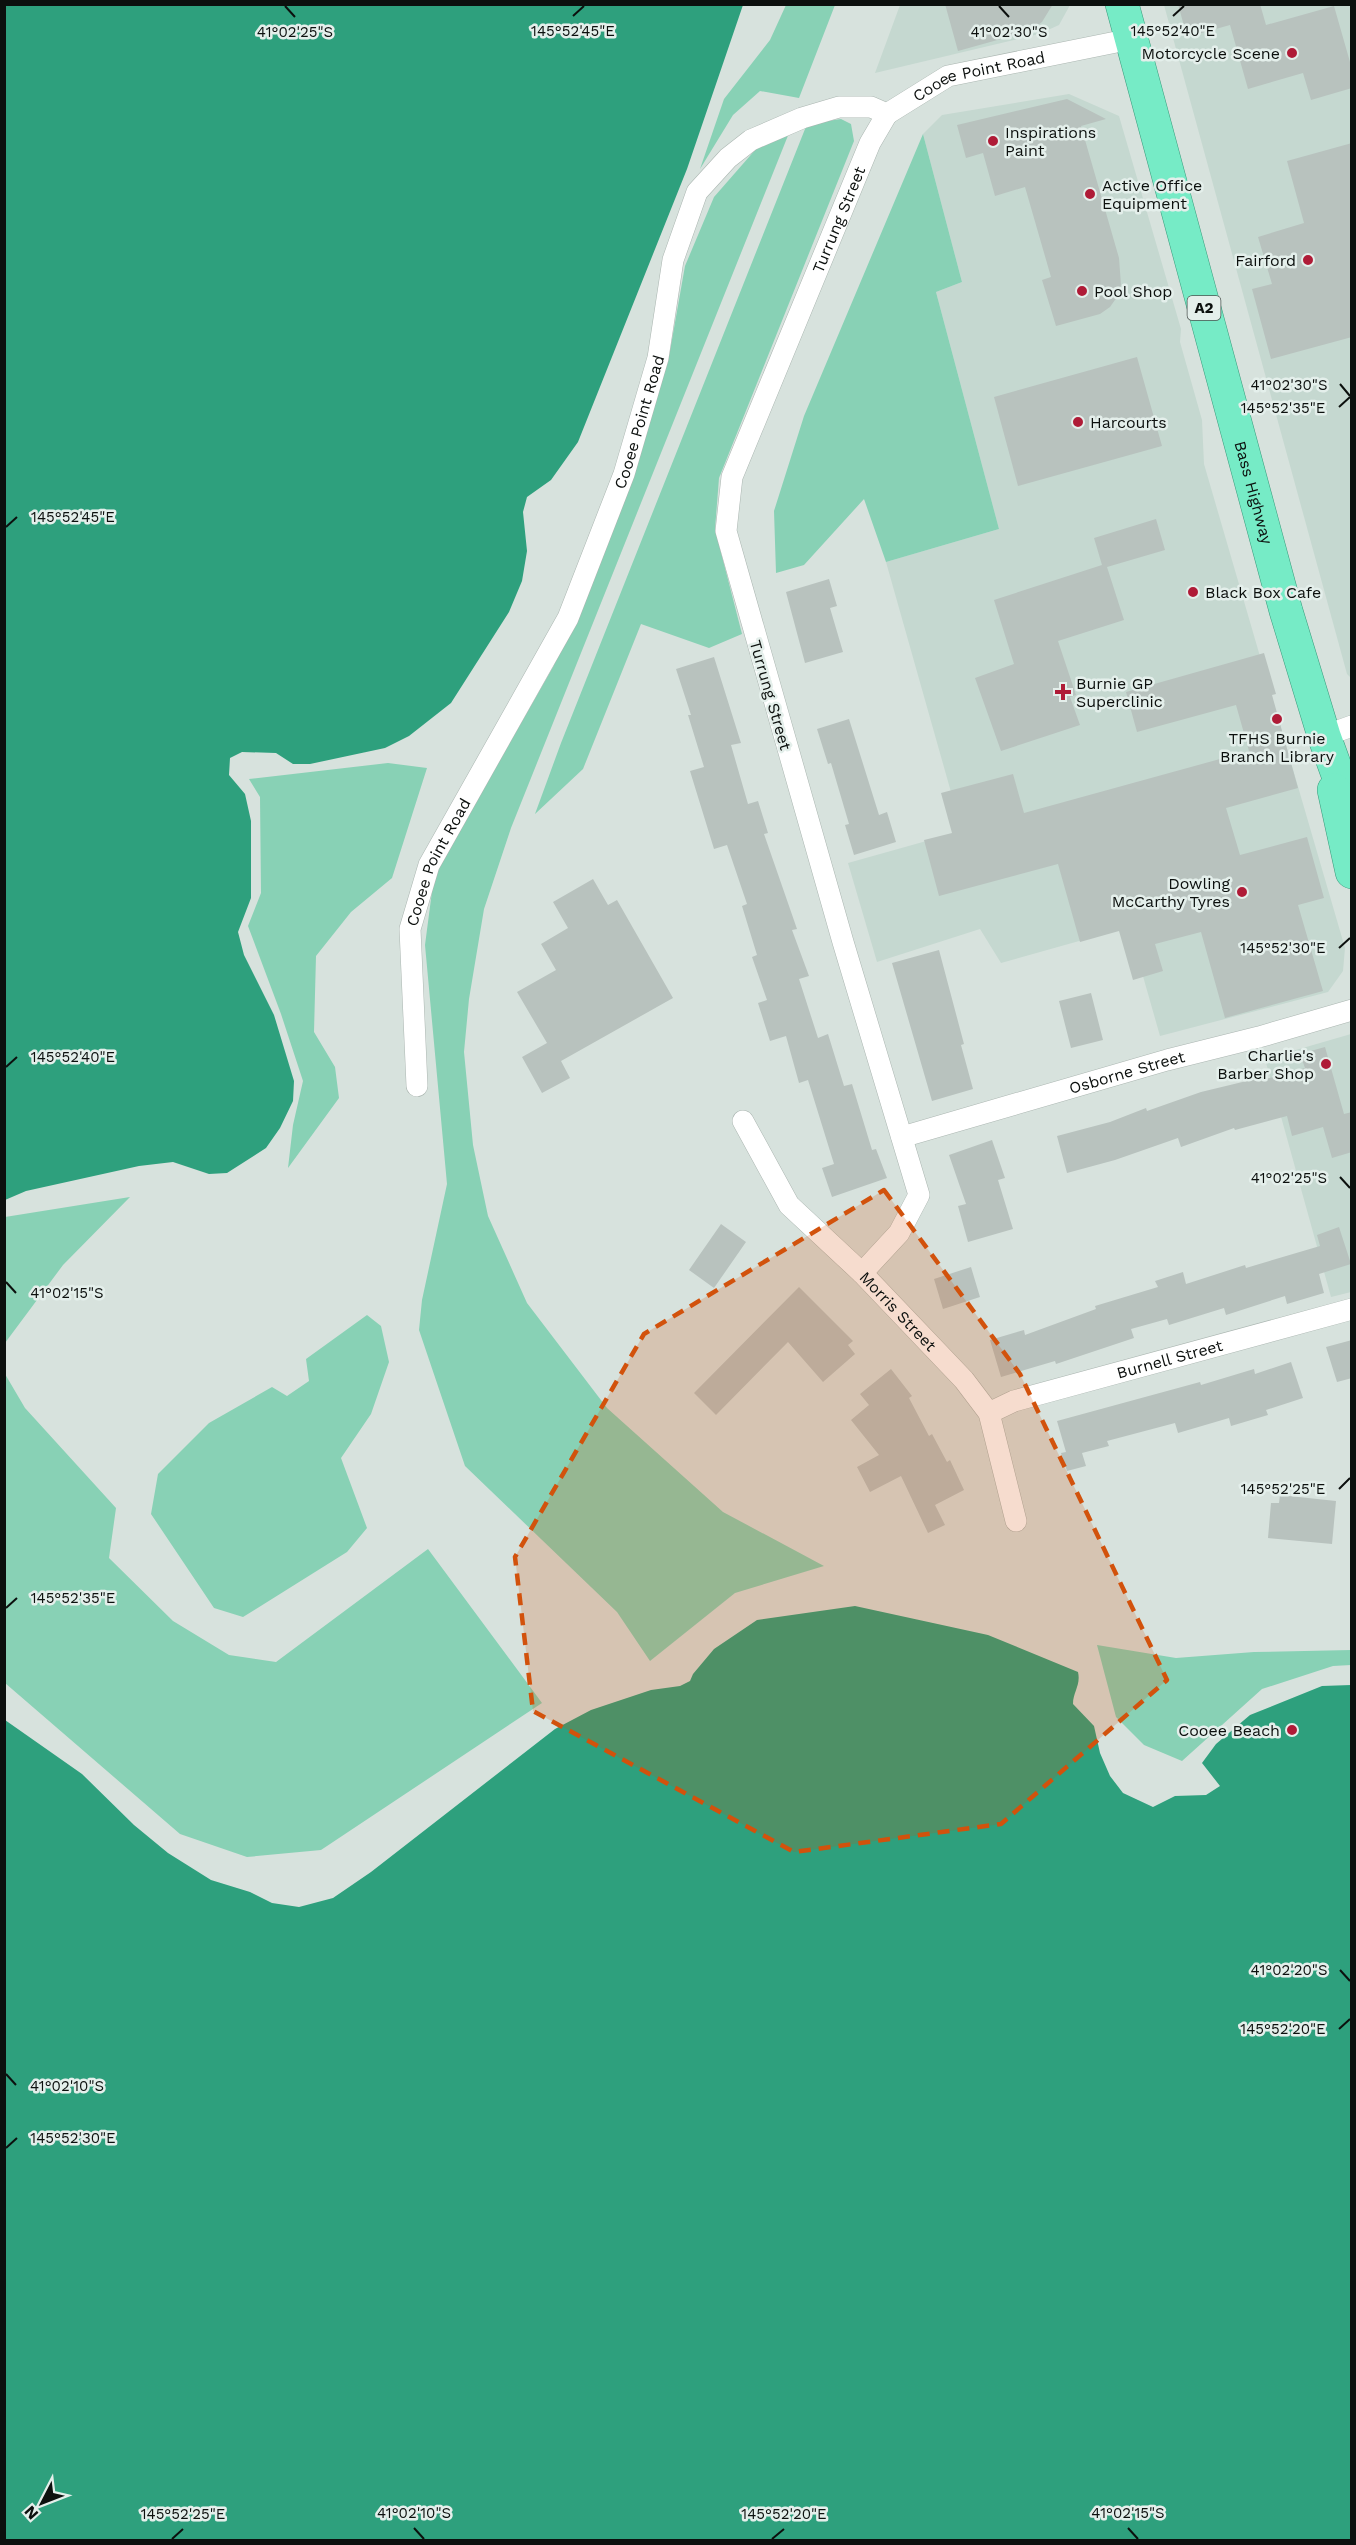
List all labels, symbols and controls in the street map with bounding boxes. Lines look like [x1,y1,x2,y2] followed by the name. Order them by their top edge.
[531,22,615,40] text: 145°52'45"E
[1131,22,1215,40] text: 145°52'40"E
[257,23,333,41] text: 41°02'25"S
[971,23,1048,41] text: 41°02'30"S
[1141,44,1280,63] place label: Motorcycle Scene
[1285,46,1299,60] marker: Motorcycle Scene
[909,48,1047,106] street label: Cooee Point Road
[1005,123,1096,160] place label: Inspirations Paint
[986,134,1000,148] marker: Inspirations Paint
[808,163,869,276] street label: Turrung Street
[1102,176,1202,213] place label: Active Office Equipment
[1083,187,1097,201] marker: Active Office Equipment
[1235,251,1296,270] place label: Fairford
[1301,253,1315,267] marker: Fairford
[1094,282,1172,301] place label: Pool Shop
[1075,284,1089,298] marker: Pool Shop
[1188,296,1220,320] road number: A2
[610,353,668,492] street label: Cooee Point Road
[1251,376,1328,394] text: 41°02'30"S
[1241,399,1325,417] text: 145°52'35"E
[1090,413,1167,432] place label: Harcourts
[1071,415,1085,429] marker: Harcourts
[1230,439,1277,547] street label: Bass Highway
[31,508,115,526] text: 145°52'45"E
[1205,583,1321,602] place label: Black Box Cafe
[1186,585,1200,599] marker: Black Box Cafe
[746,638,795,753] street label: Turrung Street
[1076,674,1163,711] place label: Burnie GP Superclinic
[1054,683,1072,701] marker: Burnie GP Superclinic
[1270,712,1284,726] marker: TFHS Burnie Branch Library
[1220,729,1335,766] place label: TFHS Burnie Branch Library
[402,795,475,929] street label: Cooee Point Road
[1112,874,1230,911] place label: Dowling McCarthy Tyres
[1235,885,1249,899] marker: Dowling McCarthy Tyres
[1240,939,1326,957] text: 145°52'30"E
[1217,1046,1314,1083] place label: Charlie's Barber Shop
[1067,1047,1187,1098] street label: Osborne Street
[31,1048,115,1066] text: 145°52'40"E
[1319,1057,1333,1071] marker: Charlie's Barber Shop
[1251,1169,1327,1187] text: 41°02'25"S
[856,1268,940,1355] street label: Morris Street
[30,1284,104,1302] text: 41°02'15"S
[1115,1336,1225,1383] street label: Burnell Street
[1241,1480,1325,1498] text: 145°52'25"E
[31,1589,115,1607] text: 145°52'35"E
[1178,1721,1280,1740] place label: Cooee Beach
[1285,1723,1299,1737] marker: Cooee Beach
[1251,1961,1328,1979] text: 41°02'20"S
[1240,2020,1326,2038] text: 145°52'20"E
[30,2077,104,2095] text: 41°02'10"S
[30,2129,116,2147] text: 145°52'30"E
[12,2473,72,2533] north arrow
[20,2502,42,2523] text: N
[377,2504,451,2522] text: 41°02'10"S
[1091,2504,1165,2522] text: 41°02'15"S
[141,2505,225,2523] text: 145°52'25"E
[741,2505,827,2523] text: 145°52'20"E

